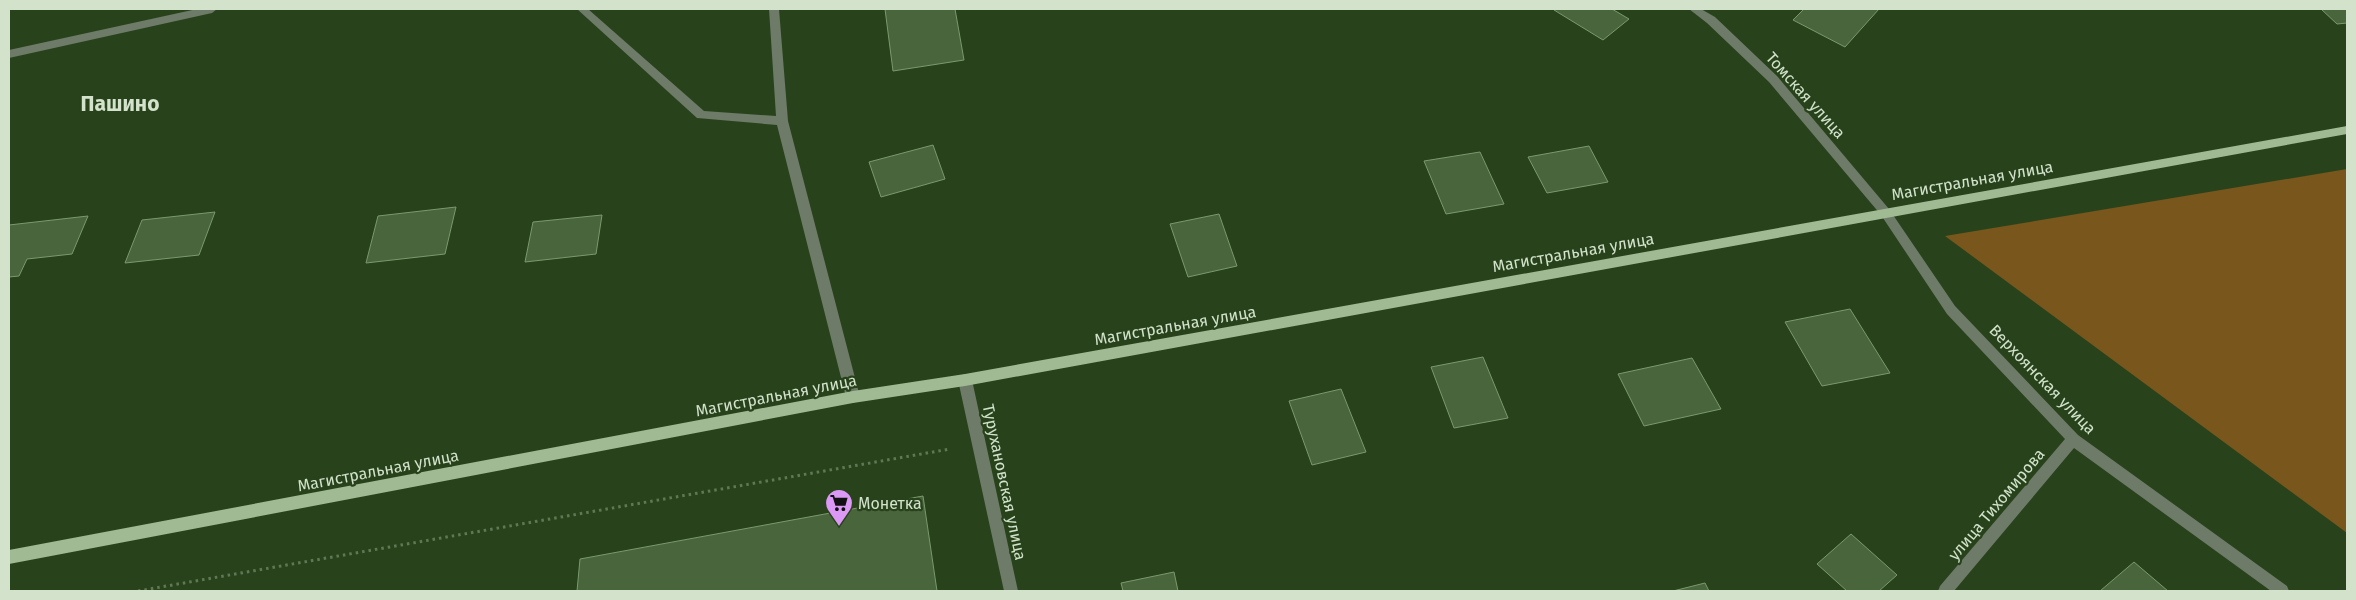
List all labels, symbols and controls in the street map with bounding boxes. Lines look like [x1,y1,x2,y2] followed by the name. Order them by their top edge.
[1762,48,1849,142] street label: Томская улица
[81,91,159,117] district label: Пашино
[1890,157,2054,204] street label: Магистральная улица
[1491,229,1655,276] street label: Магистральная улица
[1093,302,1257,349] street label: Магистральная улица
[1985,321,2100,438] street label: Верхоянская улица
[694,371,858,420] street label: Магистральная улица
[979,402,1030,562] street label: Турухановская улица
[1944,445,2049,564] street label: улица Тихомирова
[296,446,460,495] street label: Магистральная улица
[824,488,854,527] supermarket icon: Монетка
[858,494,922,513] place label: Монетка

